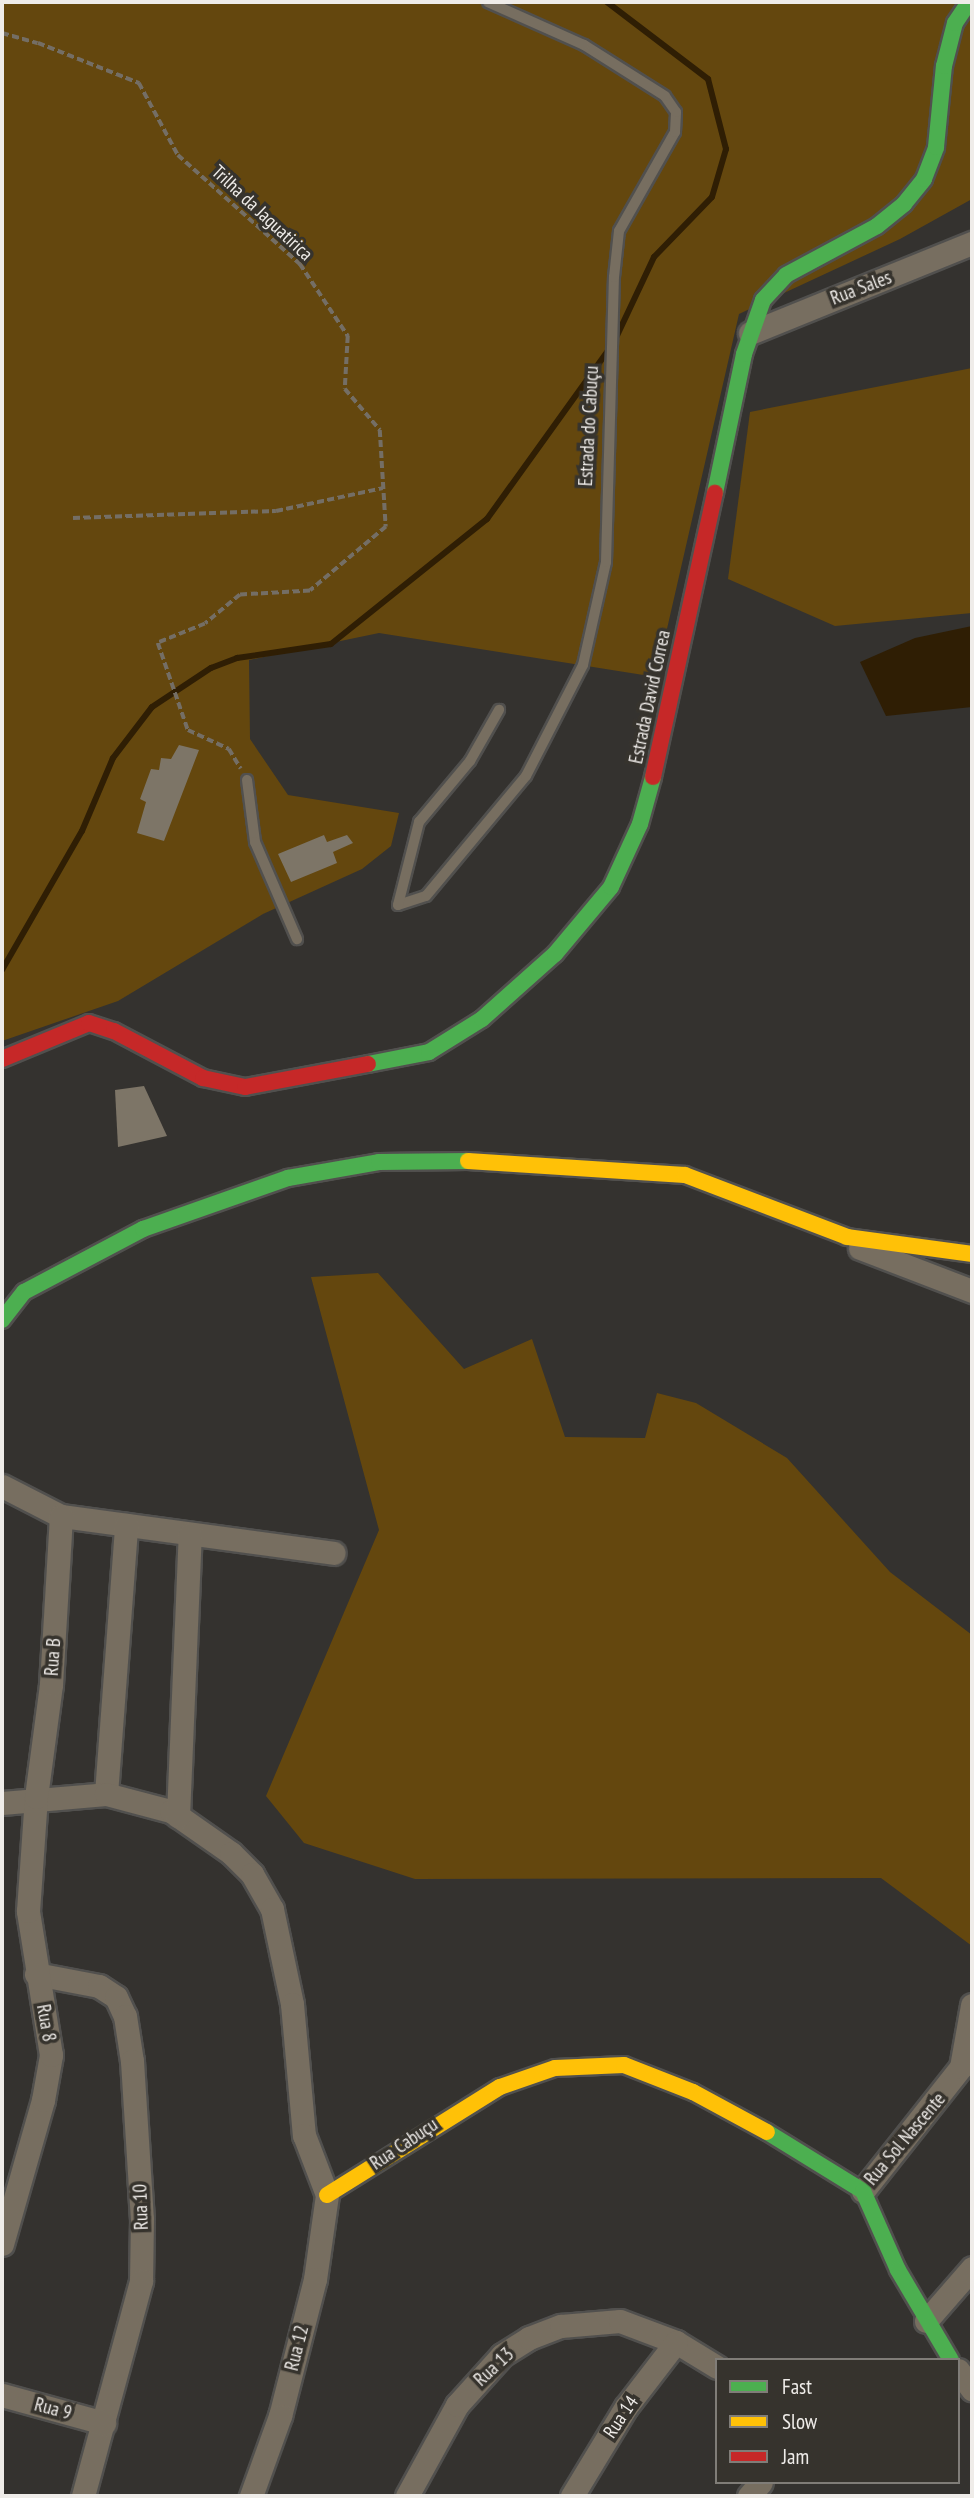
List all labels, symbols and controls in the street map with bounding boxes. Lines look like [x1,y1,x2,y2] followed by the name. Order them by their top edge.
[207,160,317,266] street label: Trilha da Jaguatirica
[827,266,895,310] street label: Rua Sales
[574,365,604,487] street label: Estrada do Cabuçu
[625,628,675,766] street label: Estrada David Correa
[40,1637,66,1677] street label: Rua B
[32,2003,60,2043] street label: Rua 8
[860,2088,950,2190] street label: Rua Sol Nascente
[366,2113,442,2175] street label: Rua Cabuçu
[129,2184,153,2230] street label: Rua 10
[280,2323,314,2373] street label: Rua 12
[469,2343,519,2391] street label: Rua 13
[715,2358,960,2484] legend
[782,2373,812,2400] text: Fast
[599,2392,643,2442] street label: Rua 14
[32,2393,74,2425] street label: Rua 9
[782,2408,817,2435] text: Slow
[782,2443,809,2470] text: Jam

